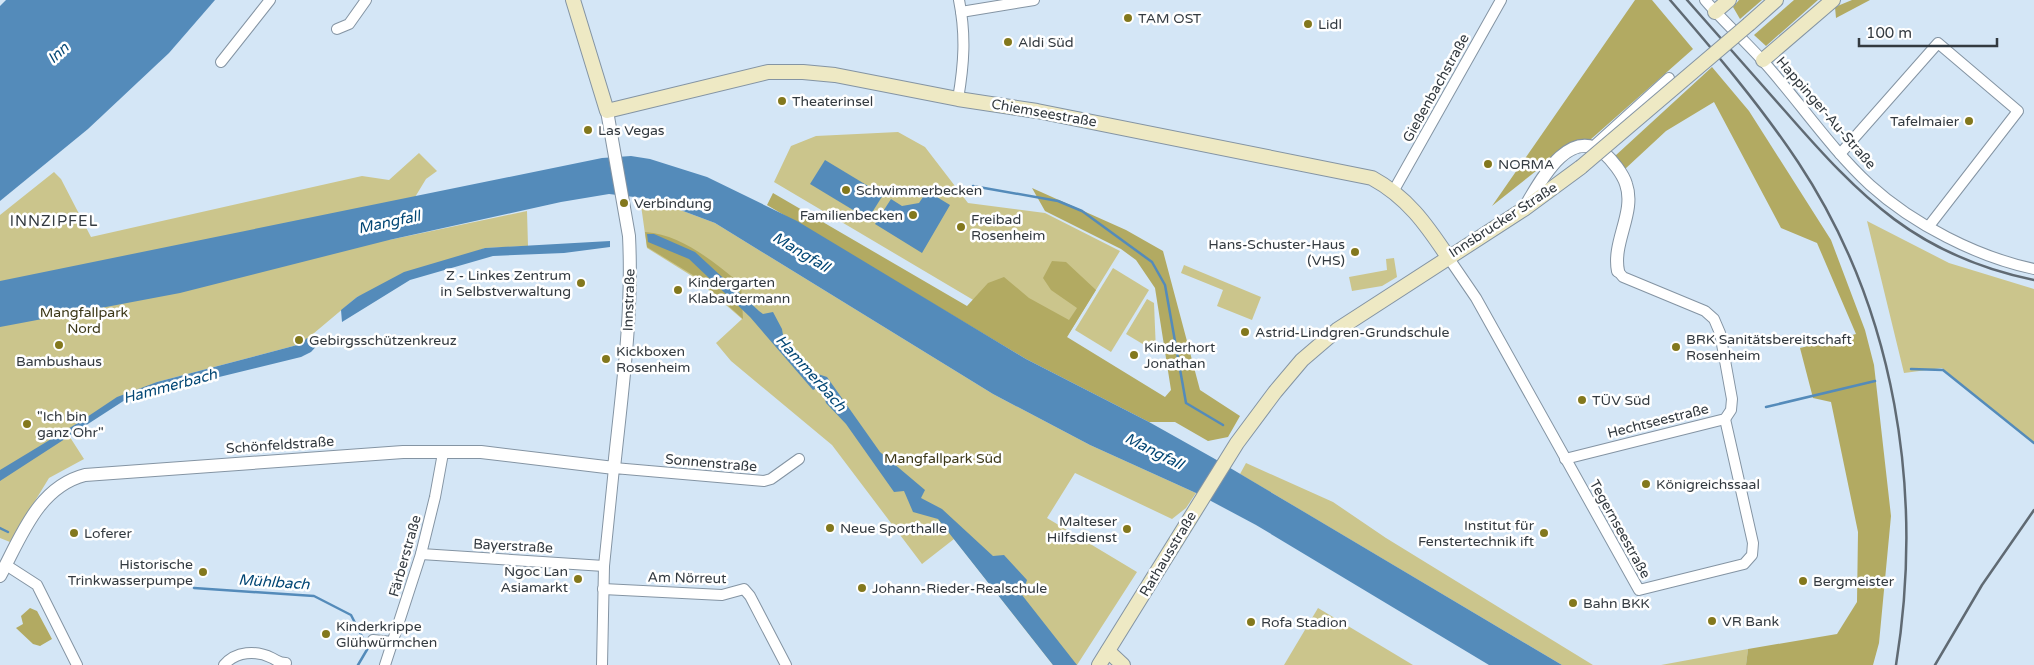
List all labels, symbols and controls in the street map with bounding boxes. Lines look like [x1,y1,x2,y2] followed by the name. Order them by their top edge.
[1138,10,1202,27] place label: TAM OST
[1122,12,1134,24] marker: TAM OST
[1859,15,1996,47] scale bar
[1318,16,1342,33] place label: Lidl
[1302,18,1314,30] marker: Lidl
[1866,24,1912,42] text: 100 m
[1399,31,1473,145] street label: Gießenbachstraße
[1018,34,1074,51] place label: Aldi Süd
[1002,36,1014,48] marker: Aldi Süd
[44,38,73,67] water label: Inn
[1773,53,1879,173] street label: Happinger-Au-Straße
[792,93,873,110] place label: Theaterinsel
[776,95,788,107] marker: Theaterinsel
[990,95,1098,131] street label: Chiemseestraße
[1890,113,1960,130] place label: Tafelmaier
[1963,115,1975,127] marker: Tafelmaier
[598,122,665,139] place label: Las Vegas
[582,124,594,136] marker: Las Vegas
[1498,156,1555,173] place label: NORMA
[1482,158,1494,170] marker: NORMA
[1446,179,1560,261] street label: Innsbrucker Straße
[856,182,982,199] place label: Schwimmerbecken
[840,184,852,196] marker: Schwimmerbecken
[634,195,712,212] place label: Verbindung
[618,197,630,209] marker: Verbindung
[356,206,424,237] water label: Mangfall
[800,207,903,224] place label: Familienbecken
[907,209,919,221] marker: Familienbecken
[971,211,1045,244] place label: Freibad Rosenheim
[10,212,98,230] district label: INNZIPFEL
[955,221,967,233] marker: Freibad Rosenheim
[769,228,835,277] water label: Mangfall
[1208,236,1345,269] place label: Hans-Schuster-Haus (VHS)
[1349,246,1361,258] marker: Hans-Schuster-Haus (VHS)
[440,267,571,300] place label: Z - Linkes Zentrum in Selbstverwaltung
[619,268,639,332] street label: Innstraße
[688,274,790,307] place label: Kindergarten Klabautermann
[575,277,587,289] marker: Z - Linkes Zentrum in Selbstverwaltung
[672,284,684,296] marker: Kindergarten Klabautermann
[40,304,129,337] park label: Mangfallpark Nord
[1255,324,1450,341] place label: Astrid-Lindgren-Grundschule
[1239,326,1251,338] marker: Astrid-Lindgren-Grundschule
[772,331,851,416] water label: Hammerbach
[1686,331,1853,364] place label: BRK Sanitätsbereitschaft Rosenheim
[309,332,457,349] place label: Gebirgsschützenkreuz
[293,334,305,346] marker: Gebirgsschützenkreuz
[53,339,65,351] marker: Bambushaus
[1144,339,1216,372] place label: Kinderhort Jonathan
[1670,341,1682,353] marker: BRK Sanitätsbereitschaft Rosenheim
[616,343,690,376] place label: Kickboxen Rosenheim
[1128,349,1140,361] marker: Kinderhort Jonathan
[16,353,102,370] place label: Bambushaus
[600,353,612,365] marker: Kickboxen Rosenheim
[121,365,220,407] water label: Hammerbach
[1592,392,1650,409] place label: TÜV Süd
[1576,394,1588,406] marker: TÜV Süd
[1606,400,1710,442] street label: Hechtseestraße
[37,408,104,441] place label: "Ich bin ganz Ohr"
[21,418,33,430] marker: "Ich bin ganz Ohr"
[1122,429,1188,474] water label: Mangfall
[225,433,335,457] street label: Schönfeldstraße
[884,450,1002,467] park label: Mangfallpark Süd
[664,451,758,475] street label: Sonnenstraße
[1656,476,1760,493] place label: Königreichssaal
[1586,477,1654,581] street label: Tegernseestraße
[1640,478,1652,490] marker: Königreichssaal
[1136,508,1200,600] street label: Rathausstraße
[385,513,425,599] street label: Färberstraße
[1047,513,1118,546] place label: Malteser Hilfsdienst
[1418,517,1535,550] place label: Institut für Fenstertechnik ift
[840,520,947,537] place label: Neue Sporthalle
[824,522,836,534] marker: Neue Sporthalle
[1121,523,1133,535] marker: Malteser Hilfsdienst
[84,525,132,542] place label: Loferer
[68,527,80,539] marker: Loferer
[1538,527,1550,539] marker: Institut für Fenstertechnik ift
[473,535,553,557] street label: Bayerstraße
[68,556,193,589] place label: Historische Trinkwasserpumpe
[500,563,569,596] place label: Ngoc Lan Asiamarkt
[197,566,209,578] marker: Historische Trinkwasserpumpe
[647,569,727,587] street label: Am Nörreut
[238,571,311,594] water label: Mühlbach
[572,573,584,585] marker: Ngoc Lan Asiamarkt
[1813,573,1895,590] place label: Bergmeister
[1797,575,1809,587] marker: Bergmeister
[872,580,1047,597] place label: Johann-Rieder-Realschule
[856,582,868,594] marker: Johann-Rieder-Realschule
[1583,595,1650,612] place label: Bahn BKK
[1567,597,1579,609] marker: Bahn BKK
[1722,613,1779,630] place label: VR Bank
[1261,614,1347,631] place label: Rofa Stadion
[1706,615,1718,627] marker: VR Bank
[1245,616,1257,628] marker: Rofa Stadion
[336,618,437,651] place label: Kinderkrippe Glühwürmchen
[320,628,332,640] marker: Kinderkrippe Glühwürmchen

